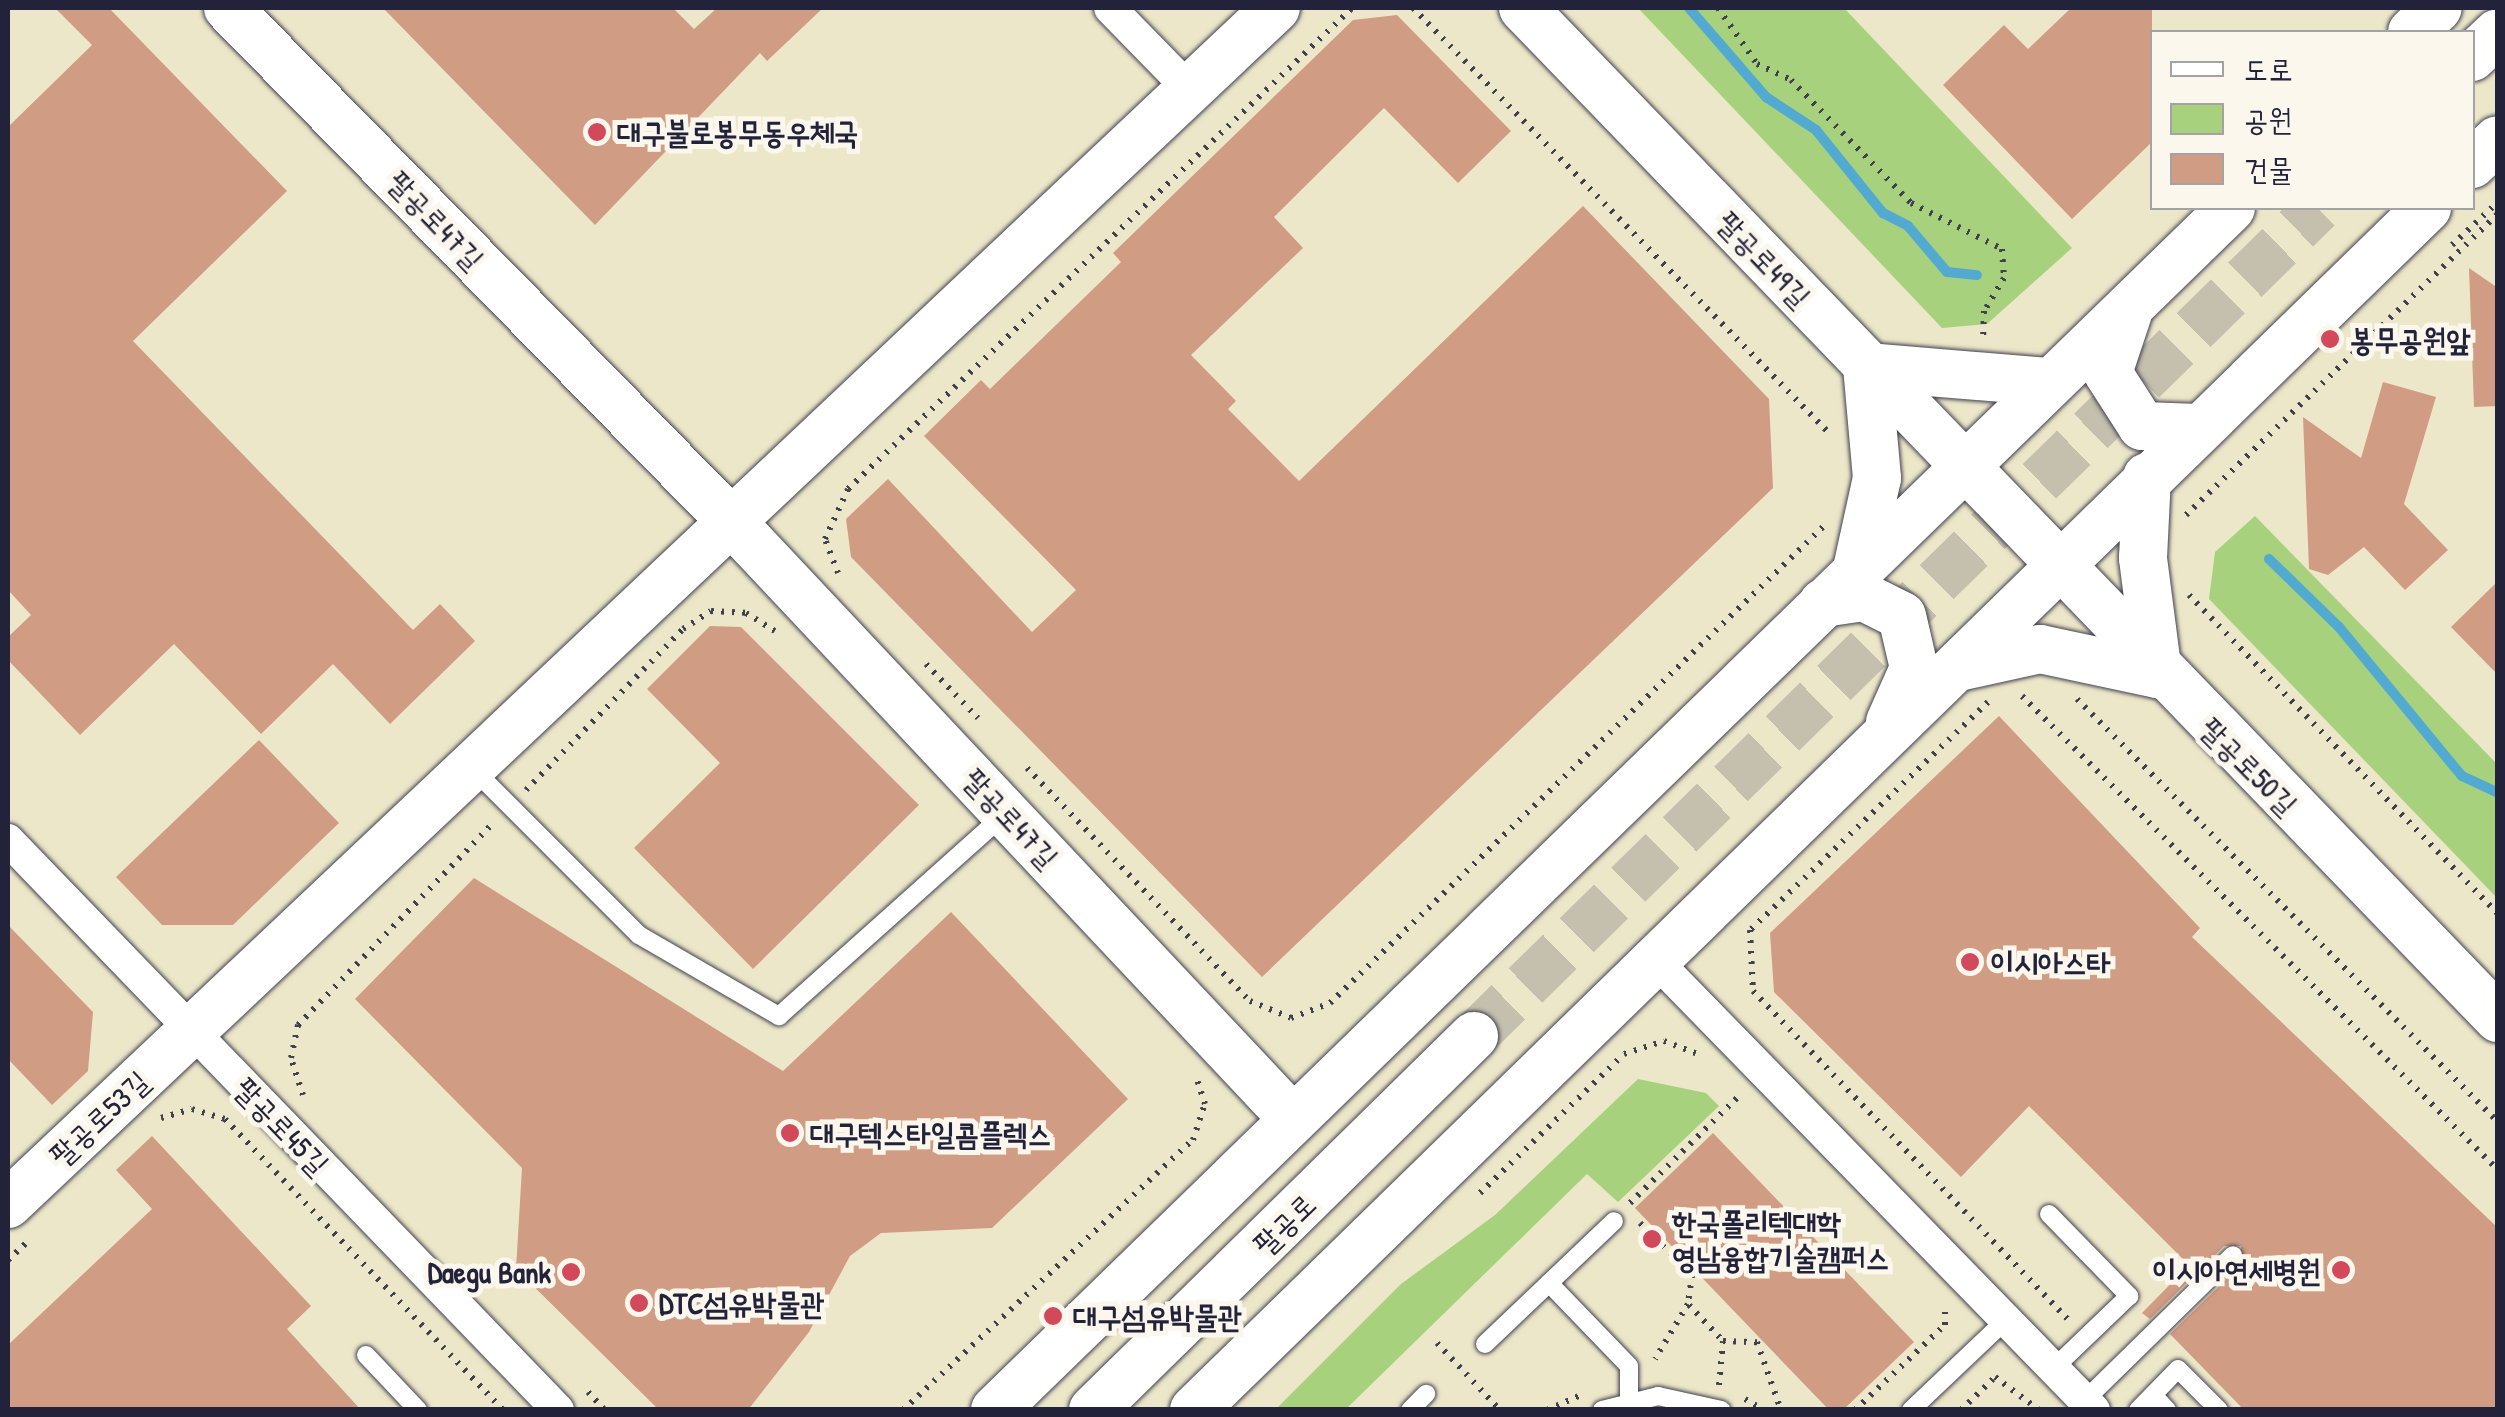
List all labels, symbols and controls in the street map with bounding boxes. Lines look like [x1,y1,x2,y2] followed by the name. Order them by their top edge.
[2150,30,2475,210] legend
[2244,49,2292,89] text: 도로
[2244,99,2292,139] text: 공원
[617,114,858,150] place label: 대구불로봉무동우체국
[586,121,608,143] marker: 대구불로봉무동우체국
[2244,149,2292,189] text: 건물
[380,163,492,277] street label: 팔공로47길
[1710,204,1818,314] street label: 팔공로49길
[2350,321,2471,357] place label: 봉무공원앞
[2319,328,2341,350] marker: 봉무공원앞
[2193,710,2305,822] street label: 팔공로50길
[956,761,1066,875] street label: 팔공로47길
[1990,944,2111,980] place label: 이시아스타
[1959,951,1981,973] marker: 이시아스타
[42,1063,156,1173] street label: 팔공로53길
[227,1070,337,1182] street label: 팔공로45길
[810,1115,1051,1151] place label: 대구텍스타일콤플렉스
[779,1122,801,1144] marker: 대구텍스타일콤플렉스
[1245,1186,1323,1262] street label: 팔공로
[1672,1204,1889,1274] place label: 한국폴리텍대학 영남융합기술캠퍼스
[1641,1228,1663,1250] marker: 한국폴리텍대학 영남융합기술캠퍼스
[2152,1252,2321,1288] place label: 이시아연세병원
[428,1254,551,1290] place label: Daegu Bank
[2330,1259,2352,1281] marker: 이시아연세병원
[560,1261,582,1283] marker: Daegu Bank
[659,1285,824,1321] place label: DTC섬유박물관
[628,1292,650,1314] marker: DTC섬유박물관
[1073,1298,1242,1334] place label: 대구섬유박물관
[1042,1305,1064,1327] marker: 대구섬유박물관

